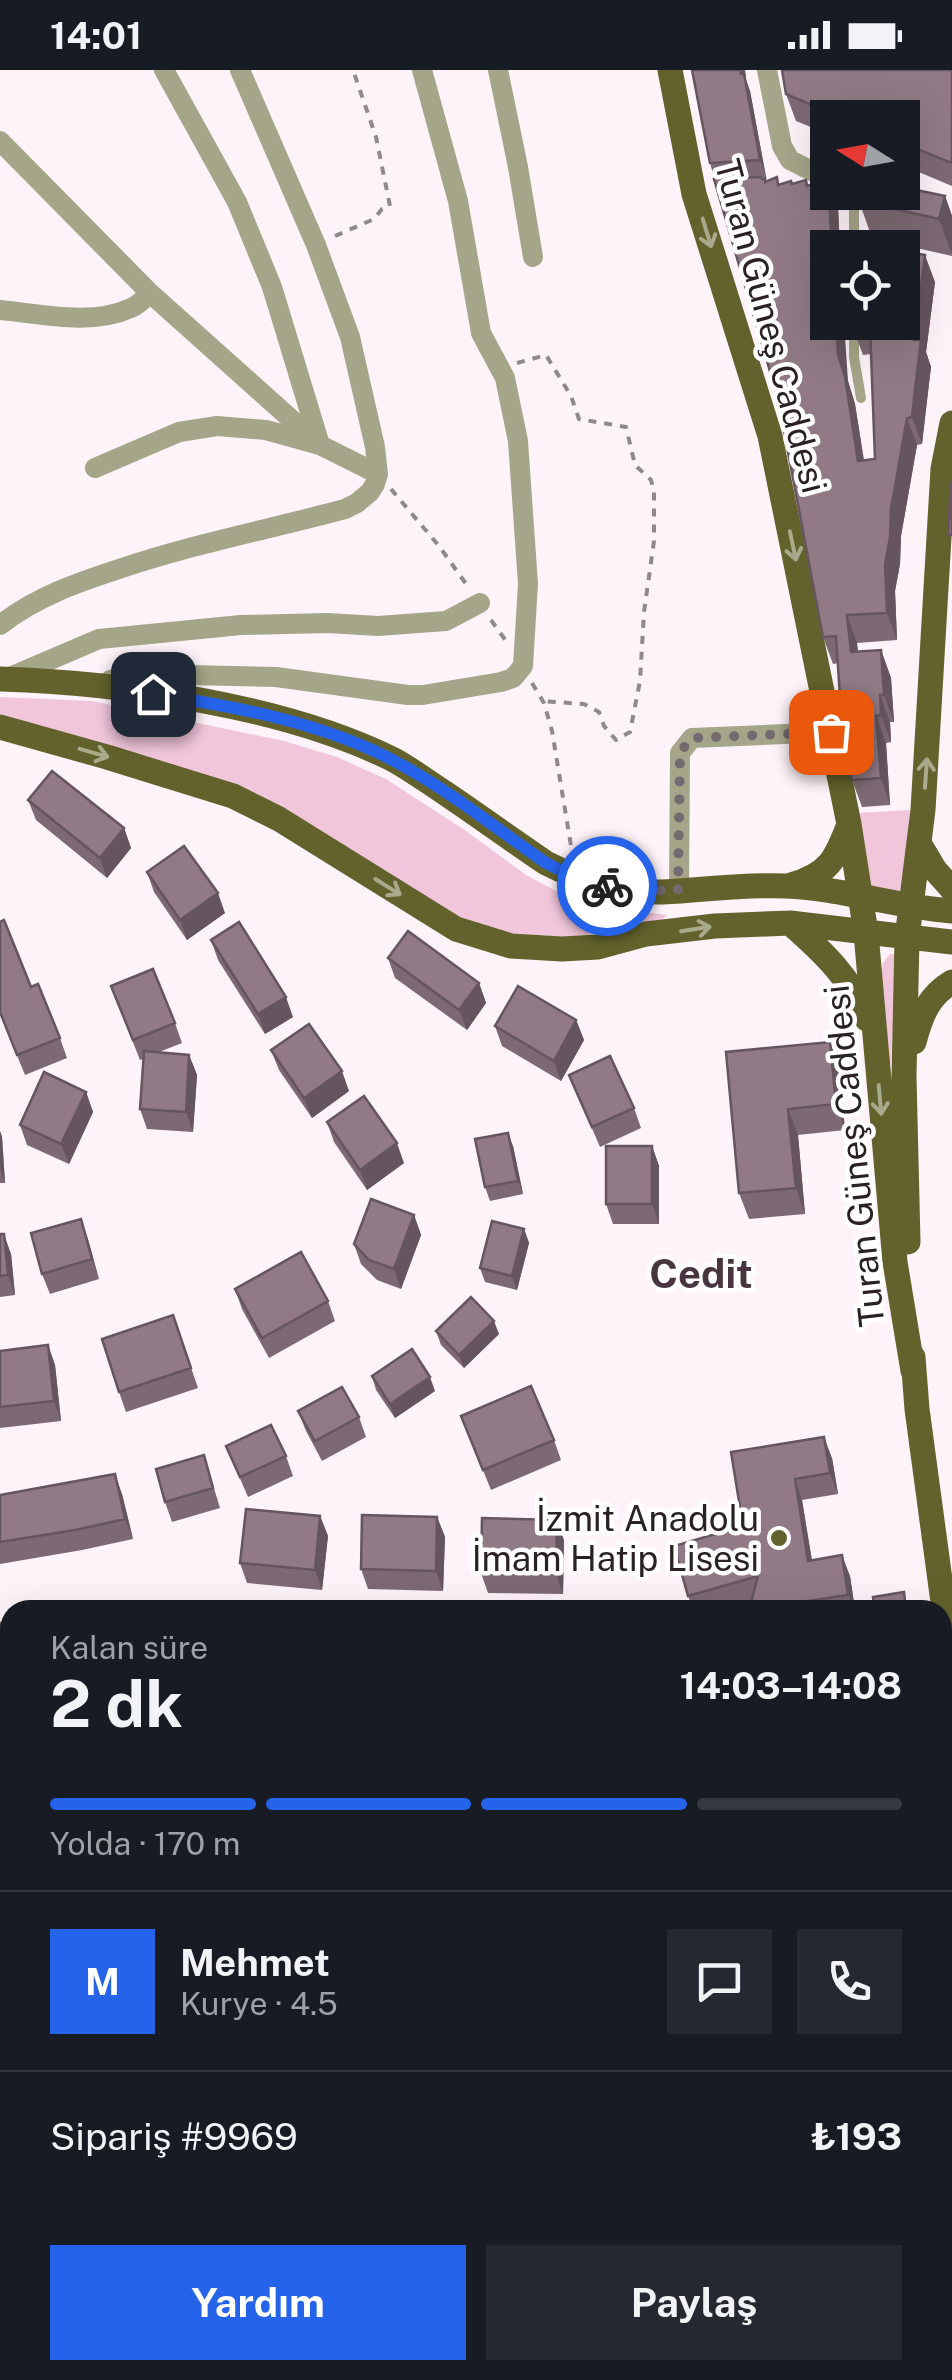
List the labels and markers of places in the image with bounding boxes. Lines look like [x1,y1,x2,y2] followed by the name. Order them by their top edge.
[111,652,196,737] pin
[789,690,874,775] pin
[472,1497,759,1579] place label: İzmit Anadolu İmam Hatip Lisesi
[768,1527,790,1549] marker: İzmit Anadolu İmam Hatip Lisesi

